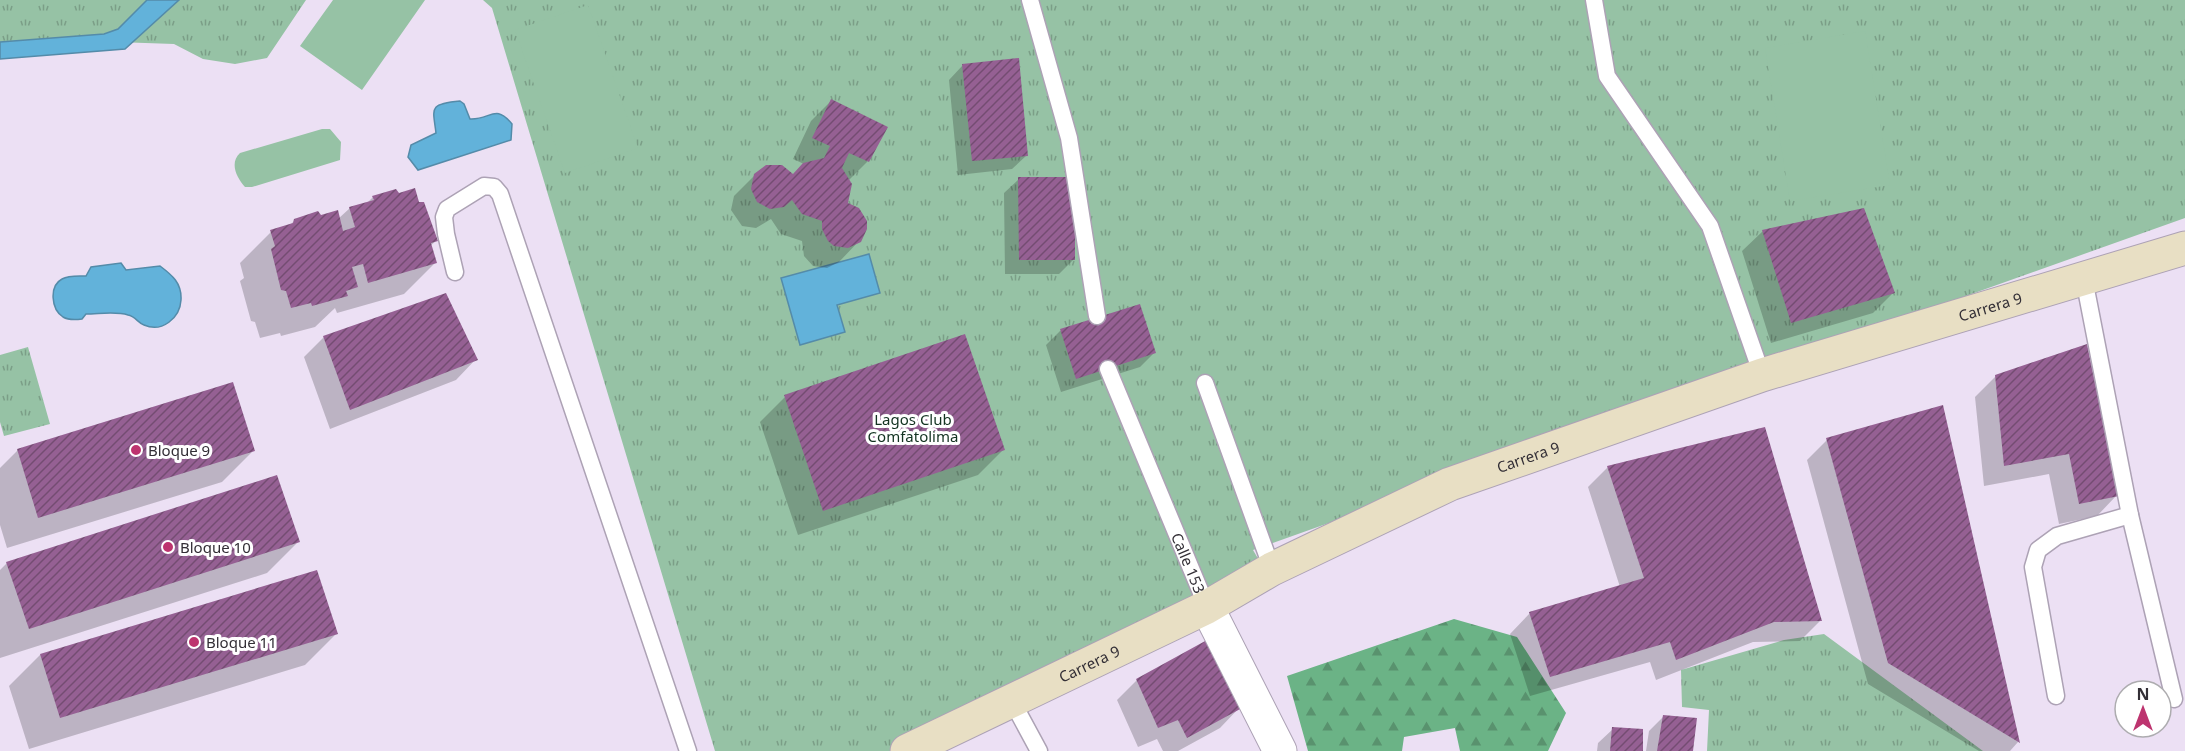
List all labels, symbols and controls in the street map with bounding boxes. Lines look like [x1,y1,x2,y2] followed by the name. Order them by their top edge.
[1956,288,2024,325] street label: Carrera 9
[868,409,958,446] park label: Lagos Club Comfatolima
[1494,437,1562,477] street label: Carrera 9
[148,440,210,460] place label: Bloque 9
[129,443,143,457] marker: Bloque 9
[1167,530,1210,596] street label: Calle 153
[180,537,251,557] place label: Bloque 10
[161,540,175,554] marker: Bloque 10
[206,632,277,652] place label: Bloque 11
[187,635,201,649] marker: Bloque 11
[1055,640,1123,687] street label: Carrera 9
[2113,679,2173,739] north arrow
[2136,683,2150,705] text: N

